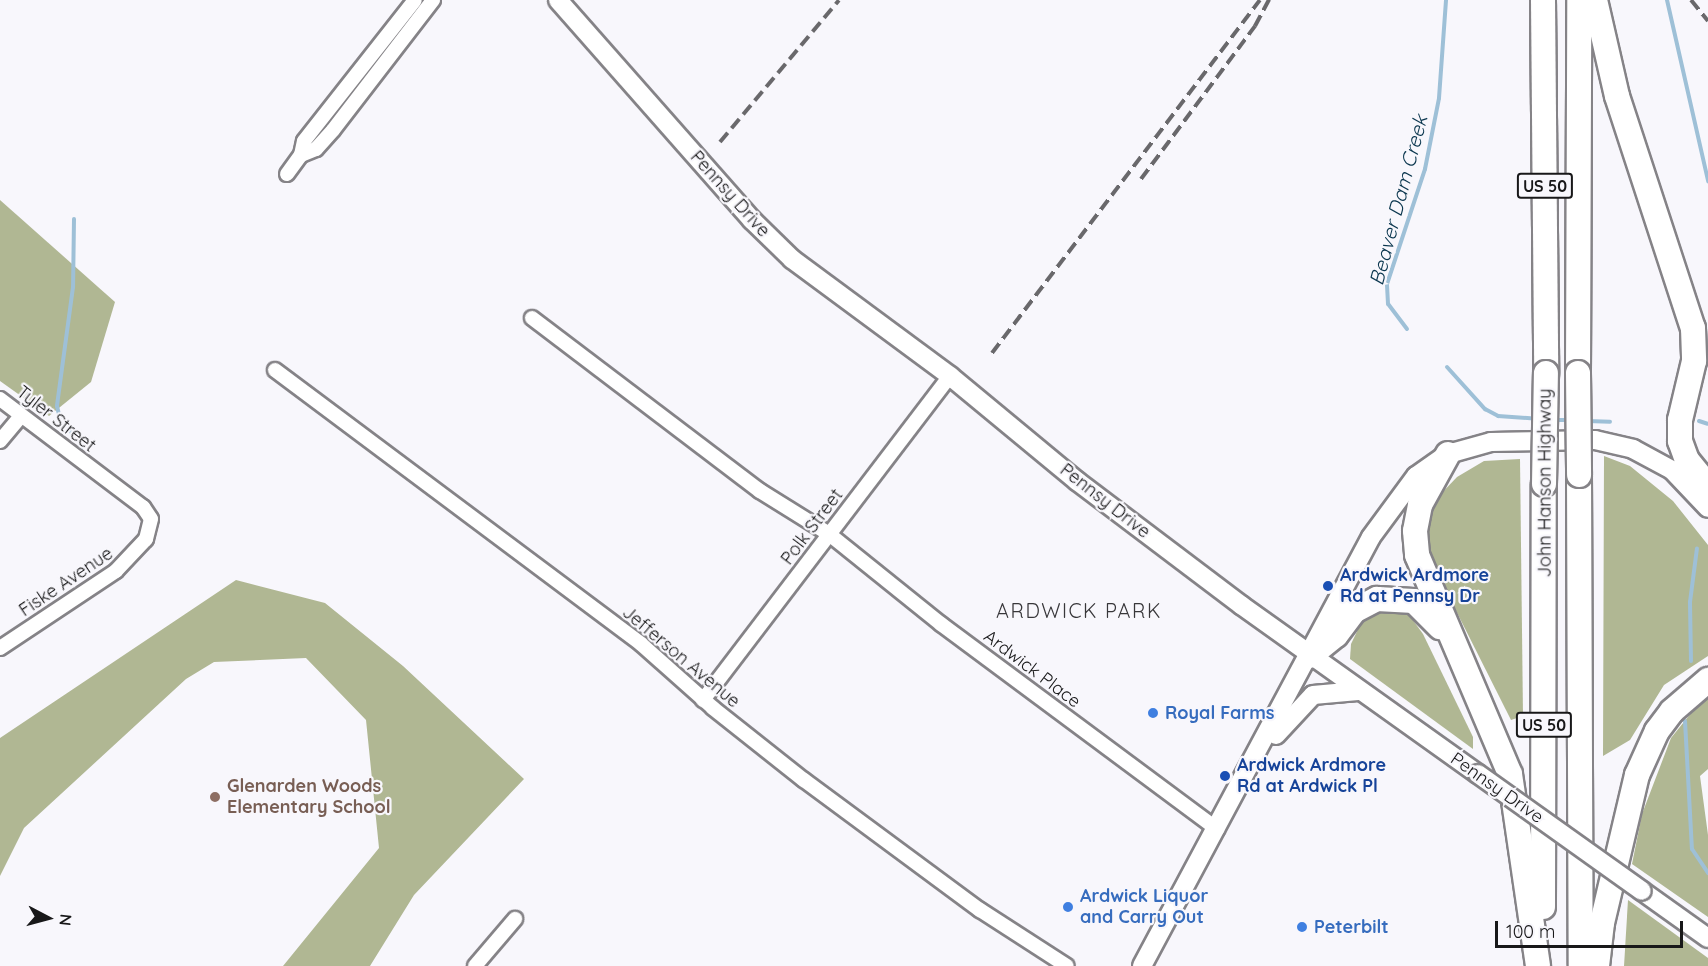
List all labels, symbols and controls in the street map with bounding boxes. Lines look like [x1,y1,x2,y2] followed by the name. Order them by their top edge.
[1364,112,1432,288] water label: Beaver Dam Creek
[686,146,774,242] street label: Pennsy Drive
[1516,173,1574,199] road number: US 50
[12,381,100,457] street label: Tyler Street
[1534,389,1556,577] street label: John Hanson Highway
[1056,459,1154,543] street label: Pennsy Drive
[777,485,847,569] street label: Polk Street
[15,543,117,621] street label: Fiske Avenue
[1340,565,1489,608] place label: Ardwick Ardmore Rd at Pennsy Dr
[1321,579,1335,593] marker: Ardwick Ardmore Rd at Pennsy Dr
[996,598,1162,622] district label: ARDWICK PARK
[618,602,744,712] street label: Jefferson Avenue
[979,626,1085,712] street label: Ardwick Place
[1165,702,1274,724] place label: Royal Farms
[1146,706,1160,720] marker: Royal Farms
[1516,712,1572,738] road number: US 50
[1446,748,1548,828] street label: Pennsy Drive
[1237,755,1386,798] place label: Ardwick Ardmore Rd at Ardwick Pl
[1218,769,1232,783] marker: Ardwick Ardmore Rd at Ardwick Pl
[227,776,391,818] place label: Glenarden Woods Elementary School
[208,790,222,804] marker: Glenarden Woods Elementary School
[1080,886,1208,928] place label: Ardwick Liquor and Carry Out
[18,888,78,948] north arrow
[1061,900,1075,914] marker: Ardwick Liquor and Carry Out
[1498,909,1686,947] scale bar
[55,913,76,927] text: N
[1314,916,1389,938] place label: Peterbilt
[1295,920,1309,934] marker: Peterbilt
[1506,920,1555,943] text: 100 m

